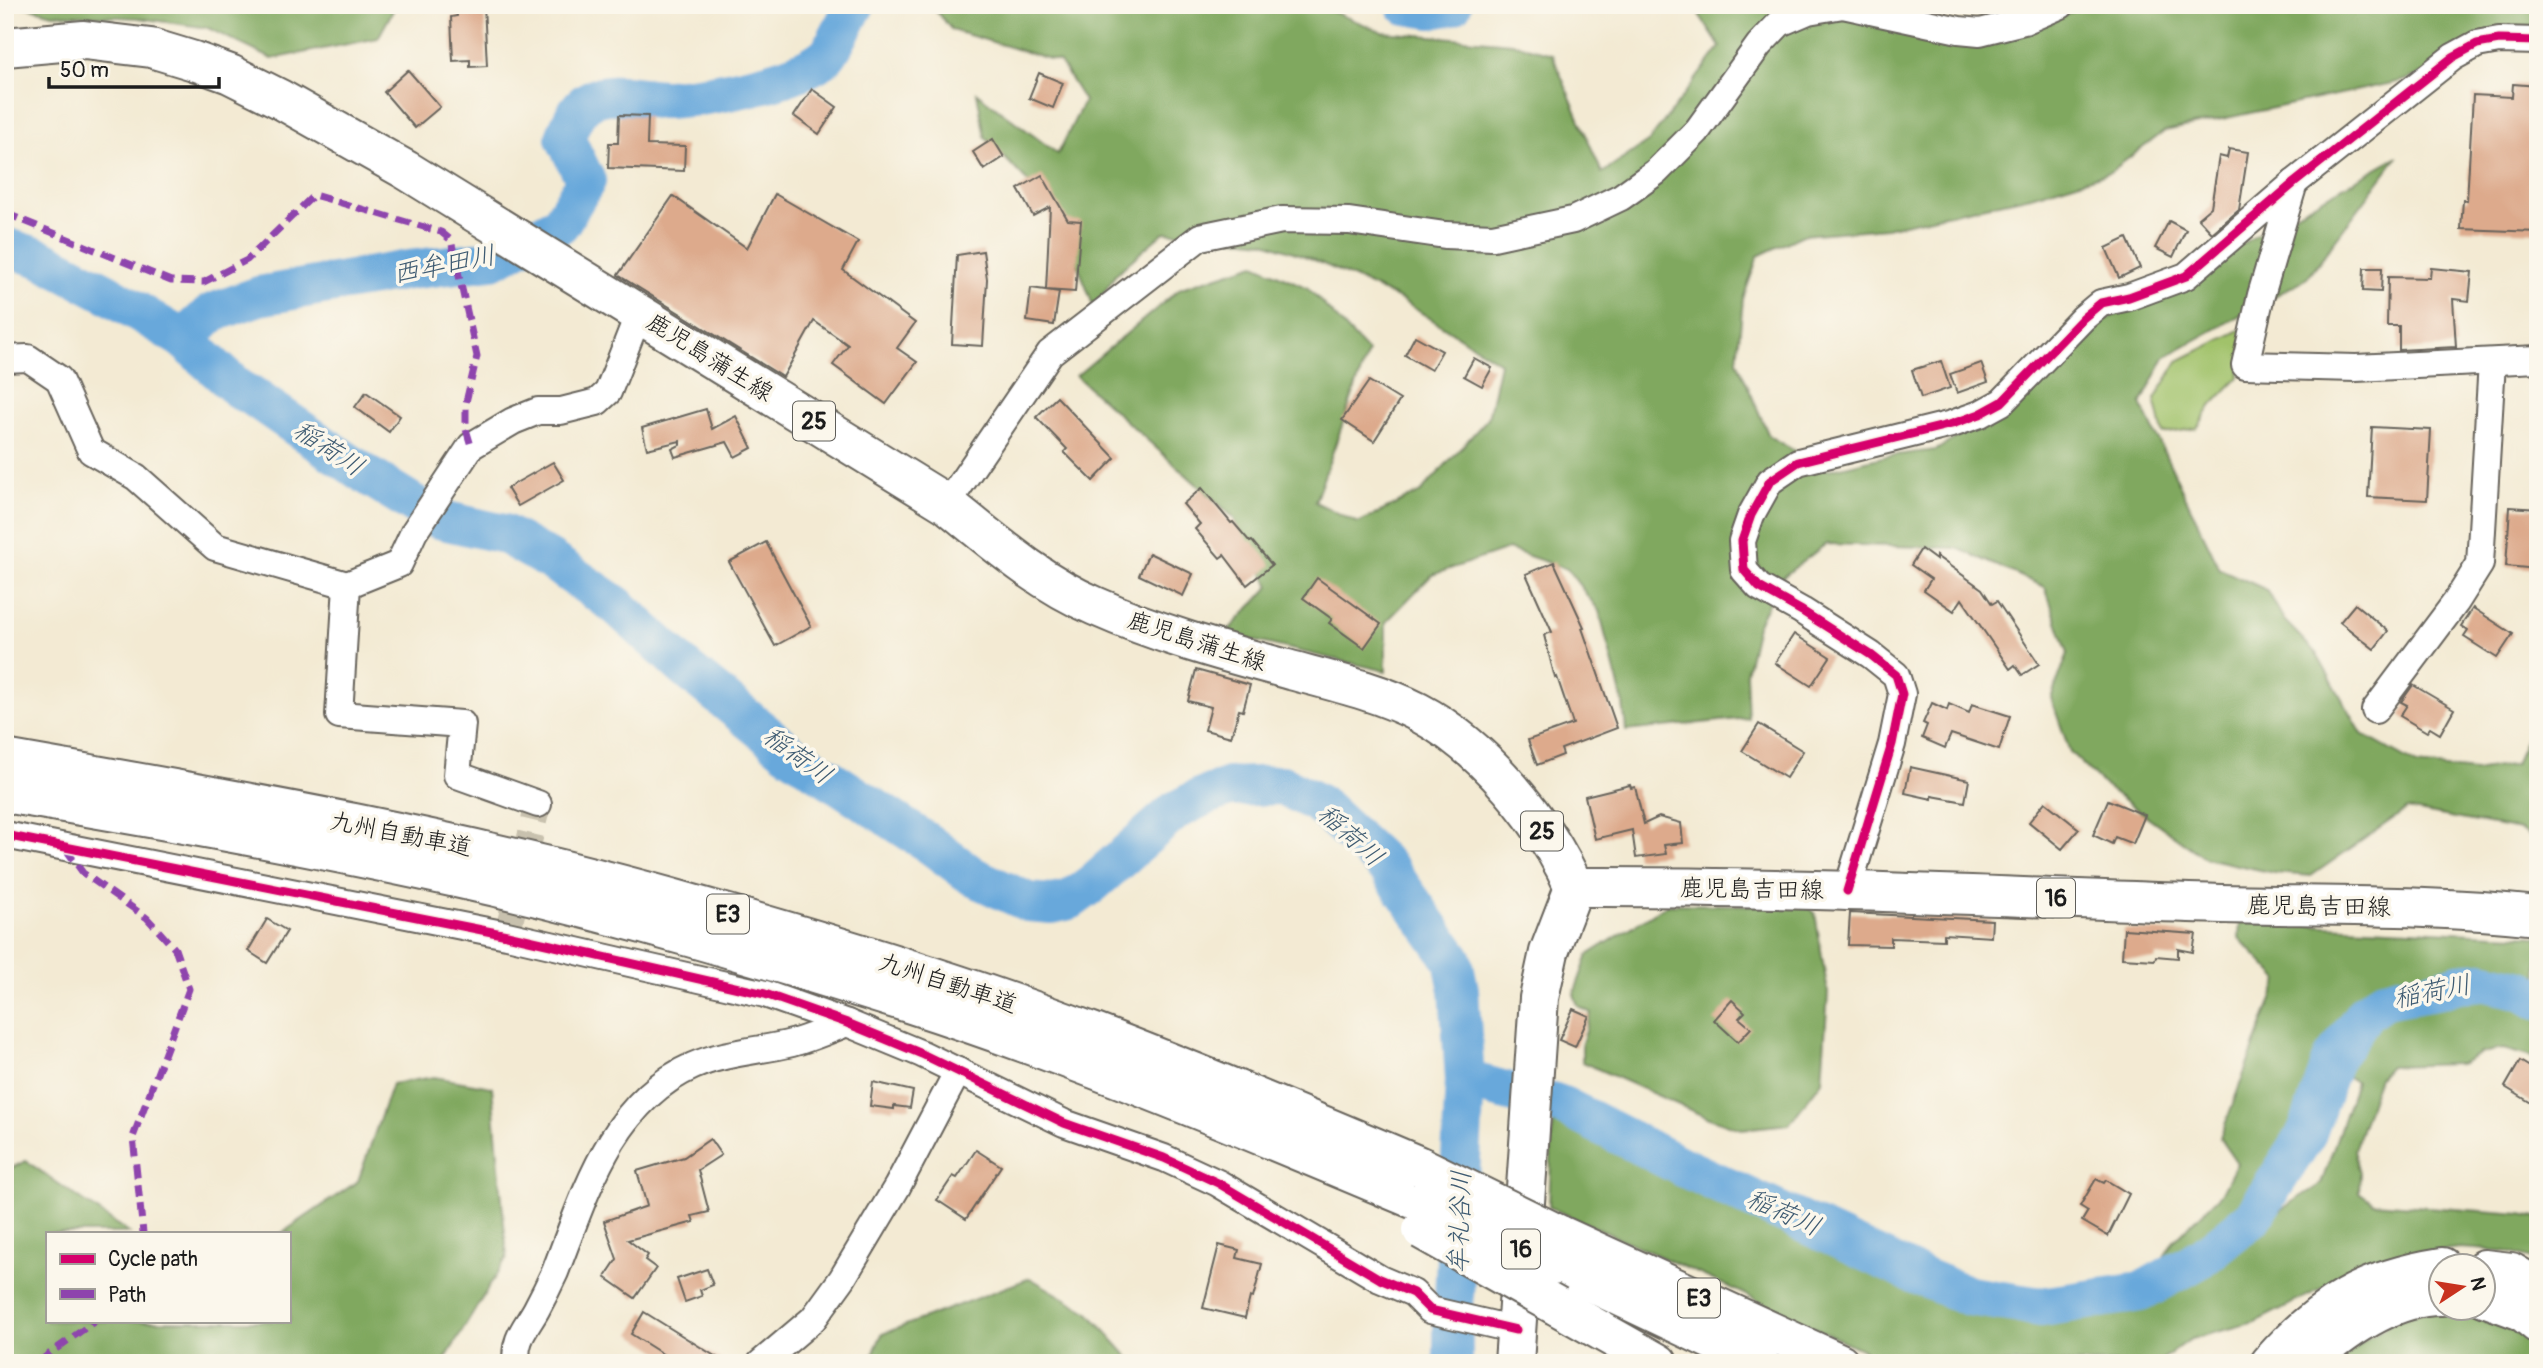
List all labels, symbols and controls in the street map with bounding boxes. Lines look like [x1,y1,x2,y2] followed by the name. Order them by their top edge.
[49,46,219,90] scale bar
[60,57,109,84] text: 50 m
[390,239,498,291] water label: 西牟田川
[641,307,778,408] street label: 鹿児島蒲生線
[793,402,835,440] road number: 25
[287,414,370,484] water label: 稲荷川
[1124,605,1270,678] street label: 鹿児島蒲生線
[756,720,838,792] water label: 稲荷川
[1311,798,1390,874] water label: 稲荷川
[327,807,474,862] street label: 九州自動車道
[1521,811,1563,850] road number: 25
[1680,874,1824,905] street label: 鹿児島吉田線
[2037,878,2075,917] road number: 16
[2247,891,2391,922] street label: 鹿児島吉田線
[707,894,749,934] road number: E3
[875,947,1021,1020] street label: 九州自動車道
[2391,969,2474,1015] water label: 稲荷川
[1442,1170,1478,1275] water label: 牟礼谷川
[1741,1182,1826,1243] water label: 稲荷川
[1502,1230,1540,1268] road number: 16
[46,1232,290,1322] legend
[108,1246,198,1273] text: Cycle path
[2428,1252,2498,1322] north arrow
[2465,1275,2491,1293] text: N
[1678,1278,1720,1317] road number: E3
[108,1282,146,1309] text: Path

